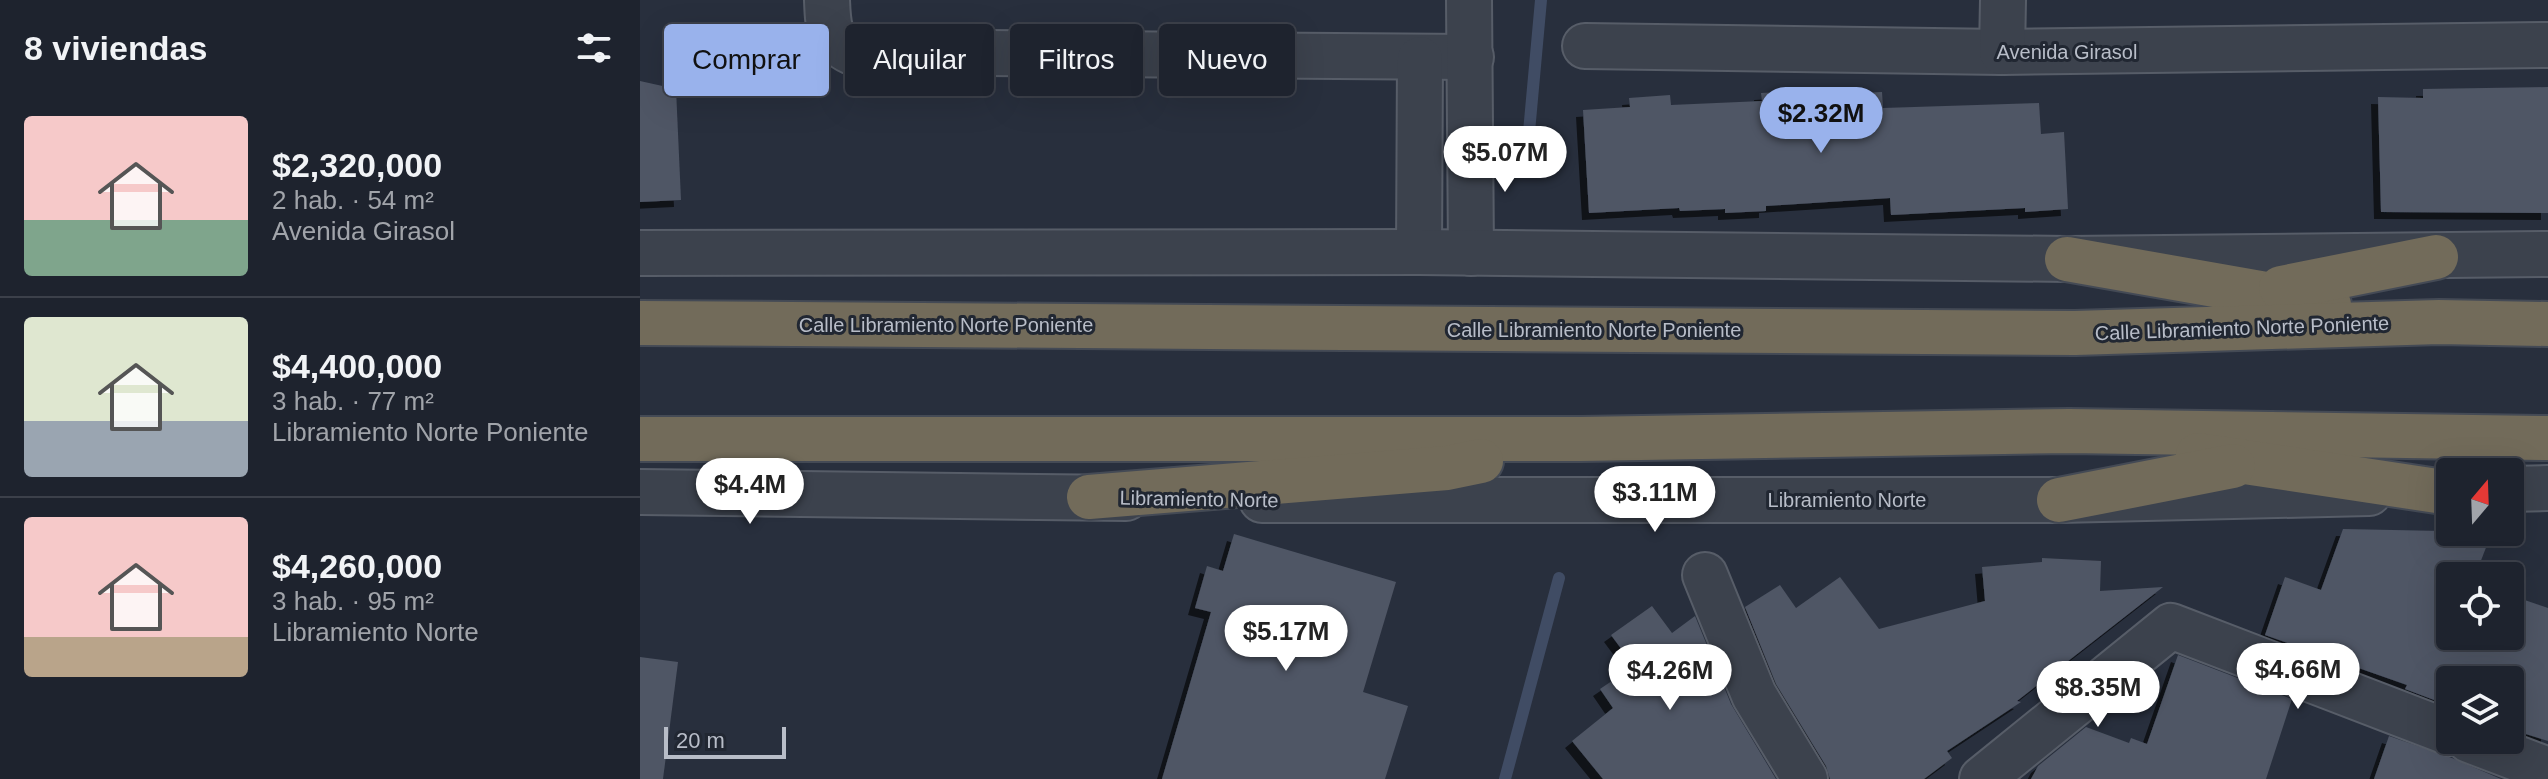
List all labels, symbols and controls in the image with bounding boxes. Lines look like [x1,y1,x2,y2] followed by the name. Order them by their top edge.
[664,24,829,96] chip: Comprar
[845,24,994,96] chip: Alquilar
[1010,24,1143,96] chip: Filtros
[1159,24,1295,96] chip: Nuevo
[572,26,616,70] icon: filters
[24,29,207,67] text: 8 viviendas
[1997,41,2137,63] street label: Avenida Girasol
[1756,87,1886,155] pin: $2.32M
[1778,98,1864,128] text: $2.32M
[1440,126,1570,194] pin: $5.07M
[1462,137,1548,167] text: $5.07M
[272,146,442,184] text: $2,320,000
[88,148,184,244] icon: home
[272,185,434,215] text: 2 hab. · 54 m²
[272,216,455,246] text: Avenida Girasol
[2094,312,2390,344] street label: Calle Libramiento Norte Poniente
[799,314,1093,336] street label: Calle Libramiento Norte Poniente
[1447,319,1741,341] street label: Calle Libramiento Norte Poniente
[272,347,442,385] text: $4,400,000
[88,349,184,445] icon: home
[272,386,434,416] text: 3 hab. · 77 m²
[272,417,589,447] text: Libramiento Norte Poniente
[694,458,806,526] pin: $4.4M
[2436,458,2524,546] north arrow
[2436,458,2524,754] map controls
[1590,466,1720,534] pin: $3.11M
[714,469,786,499] text: $4.4M
[1612,477,1698,507] text: $3.11M
[1119,487,1279,511] street label: Libramiento Norte
[1768,489,1926,511] street label: Libramiento Norte
[272,547,442,585] text: $4,260,000
[88,549,184,645] icon: home
[2436,562,2524,650] button: locate
[272,586,434,616] text: 3 hab. · 95 m²
[1221,605,1351,673] pin: $5.17M
[1243,616,1329,646] text: $5.17M
[272,617,479,647] text: Libramiento Norte
[2233,643,2363,711] pin: $4.66M
[1605,644,1735,712] pin: $4.26M
[2255,654,2341,684] text: $4.66M
[1627,655,1713,685] text: $4.26M
[2033,661,2163,729] pin: $8.35M
[2436,666,2524,754] button: layers
[2055,672,2141,702] text: $8.35M
[664,723,786,759] scale bar
[676,728,725,753] text: 20 m

